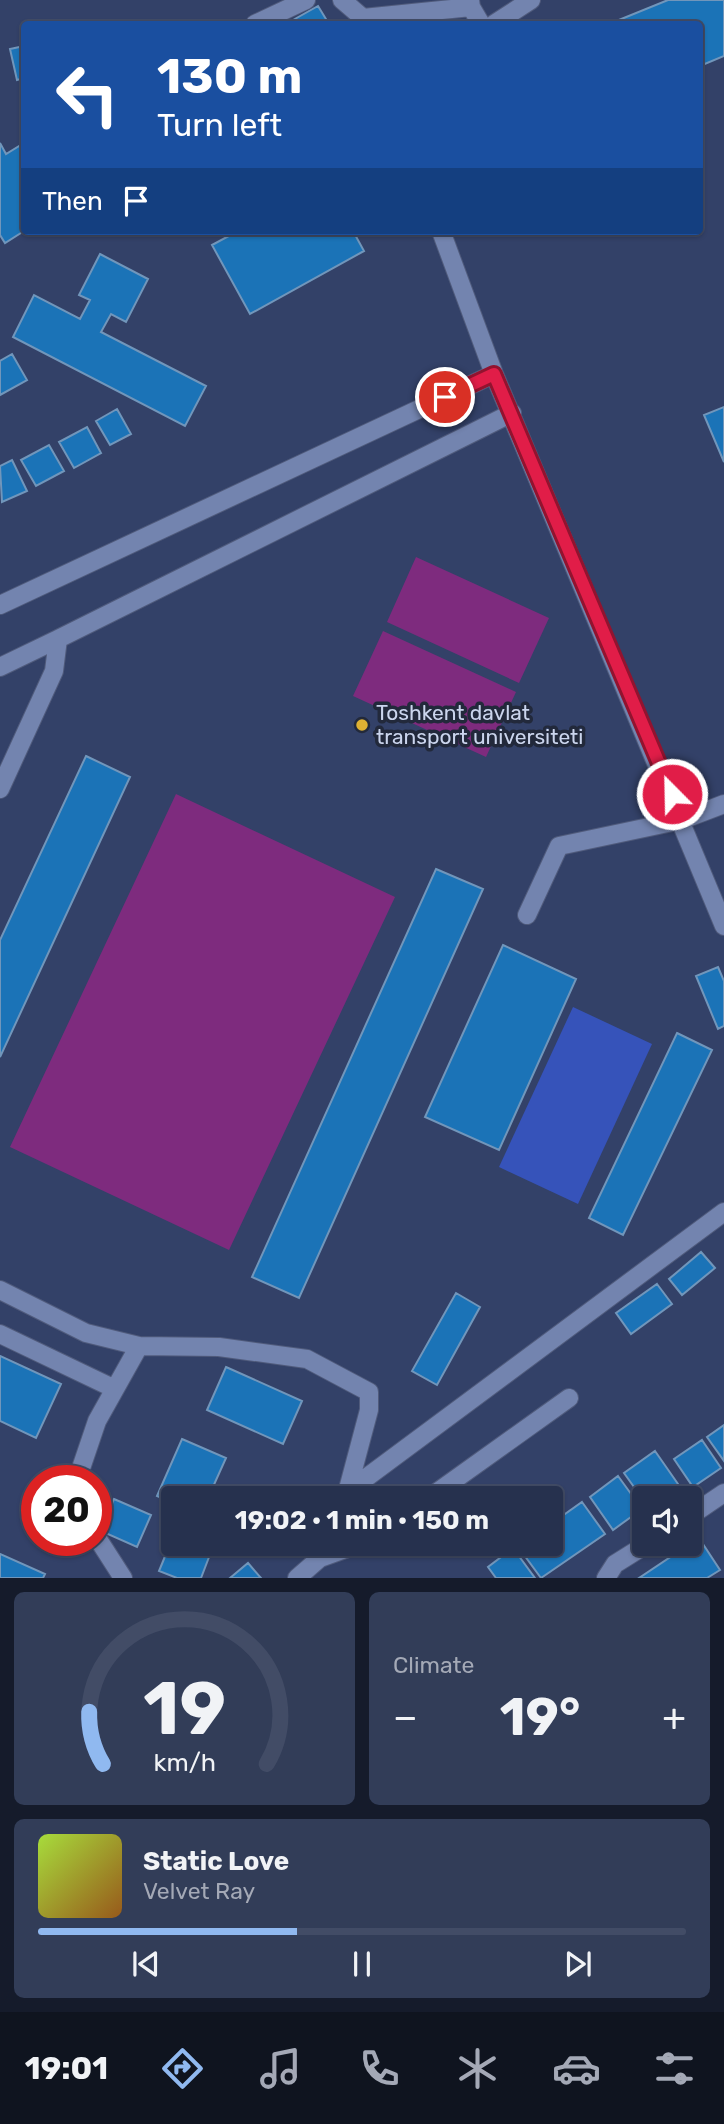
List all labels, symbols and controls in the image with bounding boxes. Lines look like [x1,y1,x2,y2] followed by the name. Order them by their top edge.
[157,47,302,105] text: 130 m
[42,49,133,140] icon: left
[157,106,282,144] text: Turn left
[117,182,155,220] icon: arrive
[42,186,103,217] text: Then
[415,367,475,427] pin
[426,378,464,416] icon: arrive
[376,700,583,749] place label: Toshkent davlat transport universiteti
[354,717,370,733] marker: Toshkent davlat transport universiteti
[635,757,709,831] position arrow
[21,1465,112,1556] speed limit sign: 20
[632,1486,702,1556] map controls
[632,1486,702,1556] button: sound
[235,1505,489,1536] text: 19:02 · 1 min · 150 m
[393,1651,474,1679] text: Climate
[143,1667,226,1753] text: 19
[500,1686,580,1748] text: 19°
[393,1694,418,1740] text: −
[662,1694,686,1740] text: +
[153,1748,216,1777] text: km/h
[143,1846,289,1877] text: Static Love
[143,1877,255,1905] text: Velvet Ray
[127,1945,165,1983] icon: previous
[343,1945,381,1983] icon: pause
[559,1945,597,1983] icon: next
[158,2044,207,2093] icon: directions
[256,2044,305,2093] icon: music
[355,2044,404,2093] icon: phone
[453,2044,502,2093] icon: climate
[552,2044,601,2093] icon: car
[650,2044,699,2093] icon: filters
[25,2049,108,2087] text: 19:01

